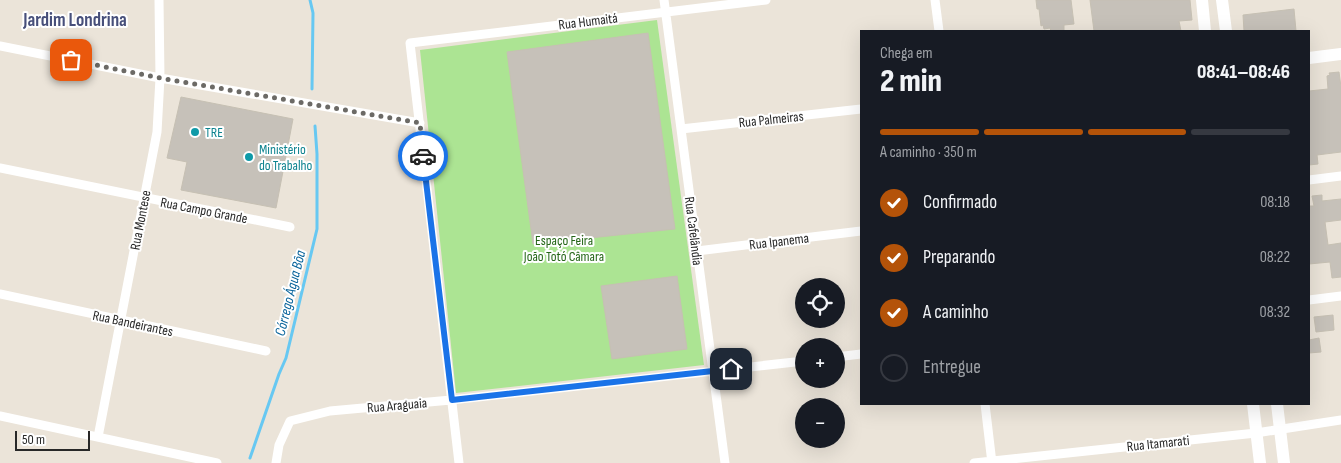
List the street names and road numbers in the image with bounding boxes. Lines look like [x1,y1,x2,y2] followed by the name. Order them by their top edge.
[558,9,619,34] street label: Rua Humaitá
[738,108,804,131] street label: Rua Palmeiras
[126,189,155,251] street label: Rua Montese
[159,194,249,227] street label: Rua Campo Grande
[681,196,706,266] street label: Rua Cafelândia
[748,229,810,254] street label: Rua Ipanema
[91,307,175,340] street label: Rua Bandeirantes
[366,394,428,417] street label: Rua Araguaia
[1126,432,1190,455] street label: Rua Itamarati

